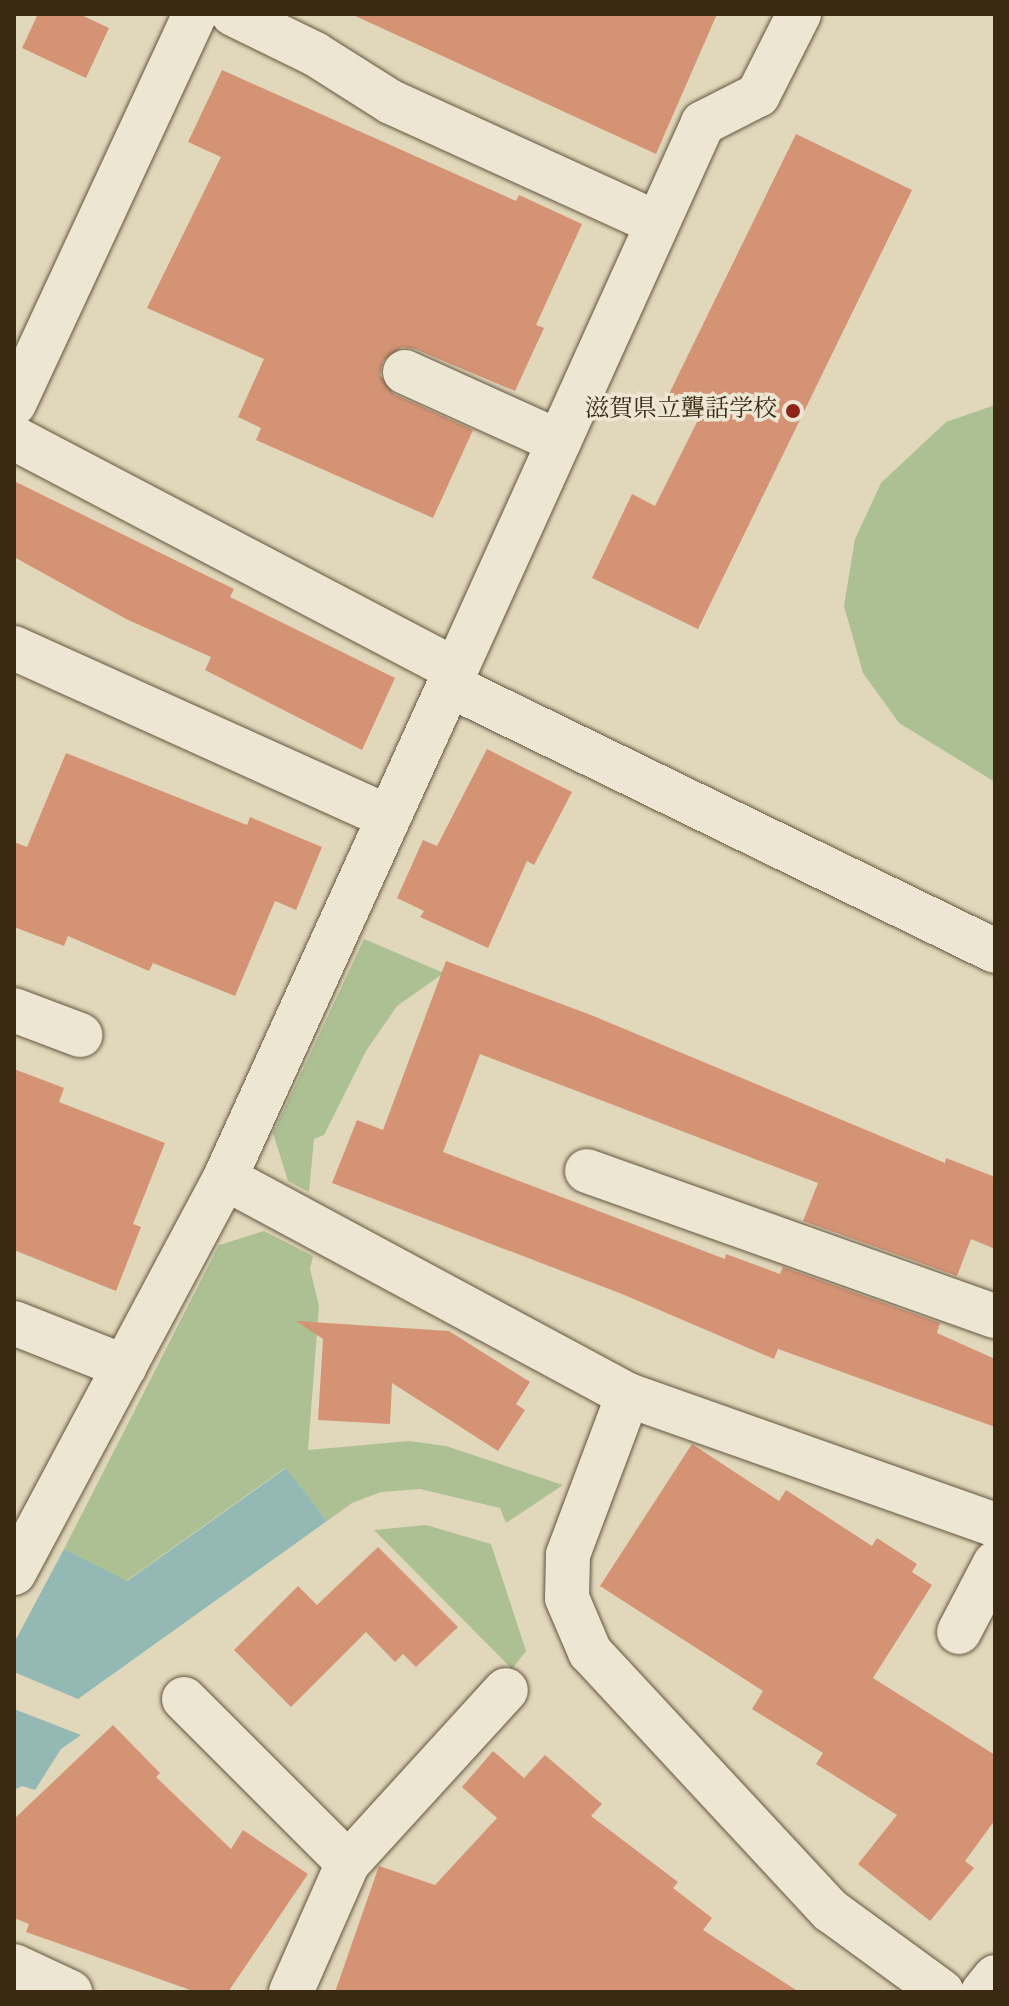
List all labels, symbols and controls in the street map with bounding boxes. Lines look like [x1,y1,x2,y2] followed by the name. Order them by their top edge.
[585,397,777,425] place label: 滋賀県立聾話学校
[784,402,802,420] marker: 滋賀県立聾話学校

